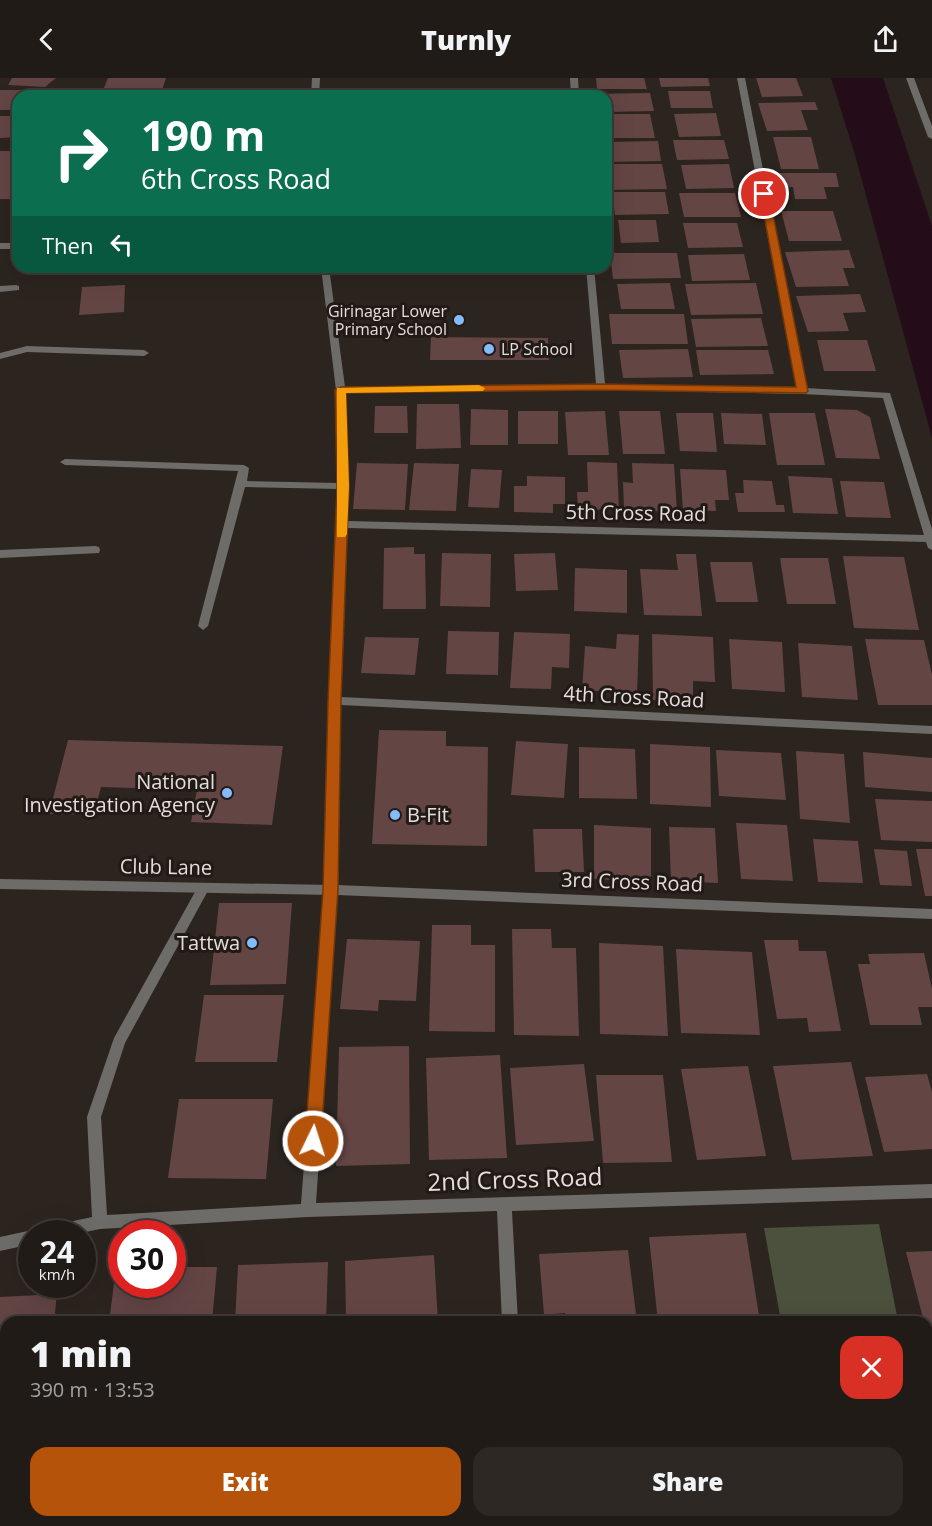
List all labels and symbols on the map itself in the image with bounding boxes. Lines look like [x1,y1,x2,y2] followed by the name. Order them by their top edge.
[738,168,789,219] pin
[328,300,447,340] place label: Girinagar Lower Primary School
[452,313,466,327] marker: Girinagar Lower Primary School
[501,338,573,360] place label: LP School
[482,342,496,356] marker: LP School
[565,498,707,527] street label: 5th Cross Road
[563,679,705,714] street label: 4th Cross Road
[24,768,216,818] place label: National Investigation Agency
[220,786,234,800] marker: National Investigation Agency
[407,801,449,828] place label: B-Fit
[388,808,402,822] marker: B-Fit
[120,852,212,881] street label: Club Lane
[561,866,703,897] street label: 3rd Cross Road
[177,929,240,956] place label: Tattwa
[245,936,259,950] marker: Tattwa
[281,1109,345,1173] position arrow
[427,1159,603,1198] street label: 2nd Cross Road
[108,1220,186,1298] speed limit sign: 30

